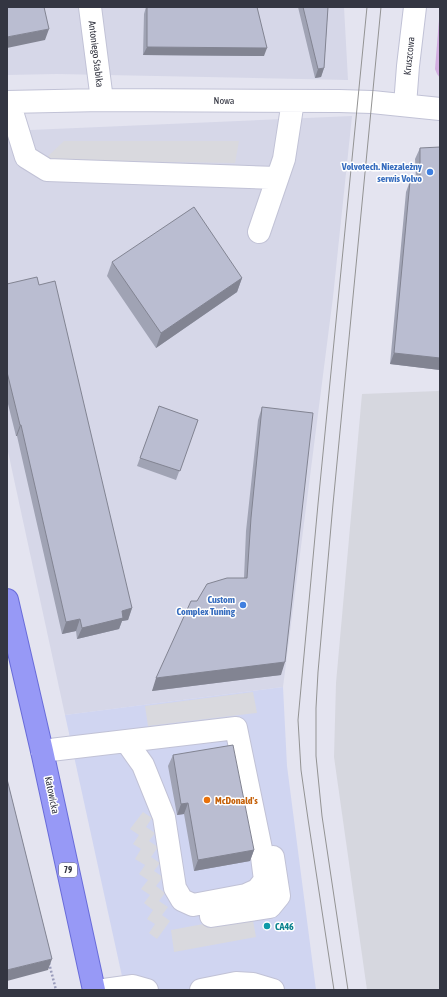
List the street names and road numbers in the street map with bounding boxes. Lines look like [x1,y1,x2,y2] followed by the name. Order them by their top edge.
[86,20,106,88] street label: Antoniego Stabika
[402,36,417,76] street label: Kruszcowa
[213,95,235,106] street label: Nowa
[43,775,61,815] street label: Katowicka
[59,863,77,877] road number: 79

